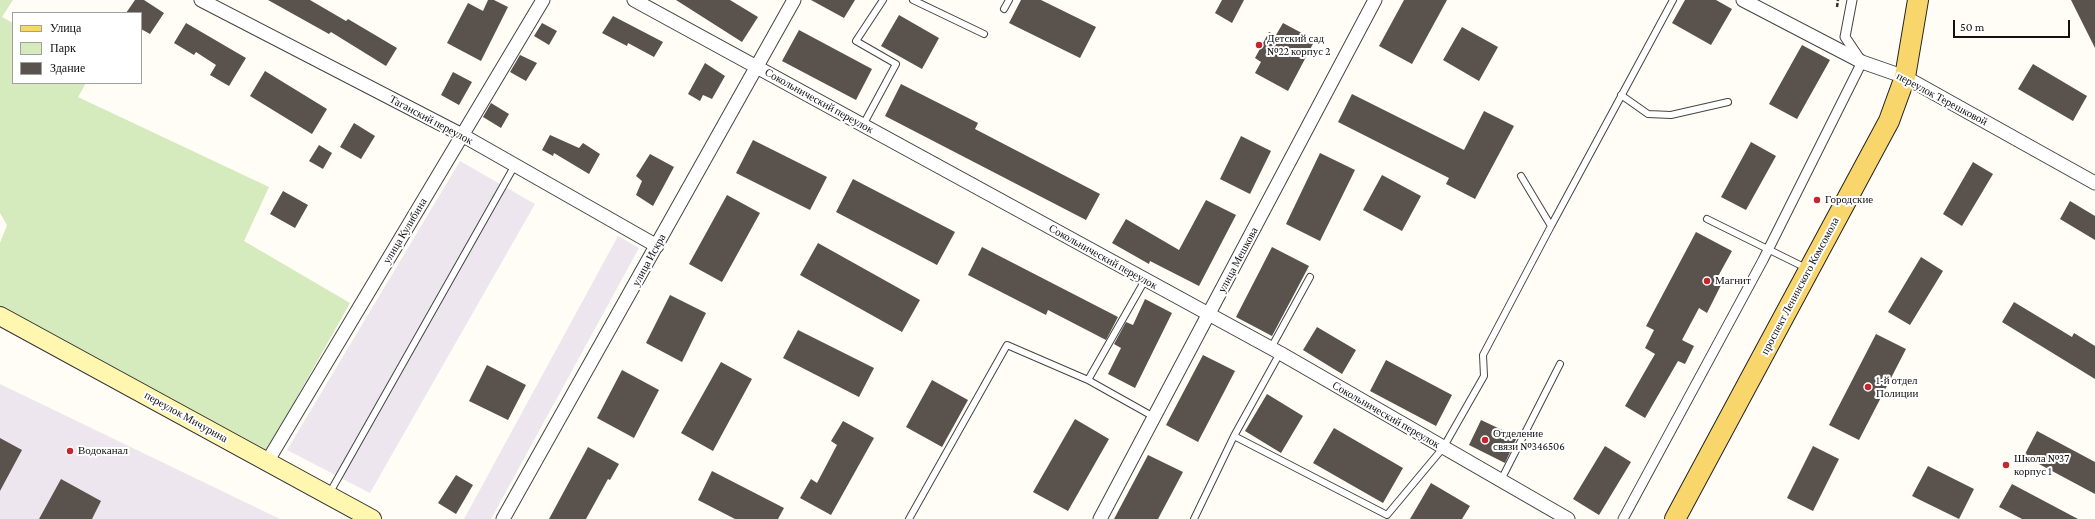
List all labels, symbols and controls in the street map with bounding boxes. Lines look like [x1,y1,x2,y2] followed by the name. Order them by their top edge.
[12,12,142,84] legend
[1955,12,2072,38] scale bar
[1960,20,1984,34] text: 50 m
[50,21,81,35] text: Улица
[1267,32,1330,58] place label: Детский сад №22 корпус 2
[1254,40,1264,50] marker: Детский сад №22 корпус 2
[50,41,76,55] text: Парк
[50,61,85,75] text: Здание
[762,66,876,136] street label: Сокольнический переулок
[1894,69,1990,129] street label: переулок Терешковой
[387,92,475,148] street label: Таганский переулок
[1825,193,1873,207] place label: Городские
[1812,195,1822,205] marker: Городские
[380,196,430,266] street label: улица Кулибина
[1758,215,1842,357] street label: проспект Ленинского Комсомола
[1046,222,1160,292] street label: Сокольнический переулок
[1215,225,1261,295] street label: улица Мешкова
[629,232,669,288] street label: улица Искра
[1715,274,1751,288] place label: Магнит
[1702,276,1712,286] marker: Магнит
[1876,374,1918,400] place label: 1-й отдел Полиции
[1330,379,1442,451] street label: Сокольнический переулок
[1863,382,1873,392] marker: 1-й отдел Полиции
[142,389,230,445] street label: переулок Мичурина
[1493,427,1565,453] place label: Отделение связи №346506
[1480,435,1490,445] marker: Отделение связи №346506
[78,444,128,458] place label: Водоканал
[65,446,75,456] marker: Водоканал
[2014,452,2069,478] place label: Школа №37 корпус 1
[2001,460,2011,470] marker: Школа №37 корпус 1

